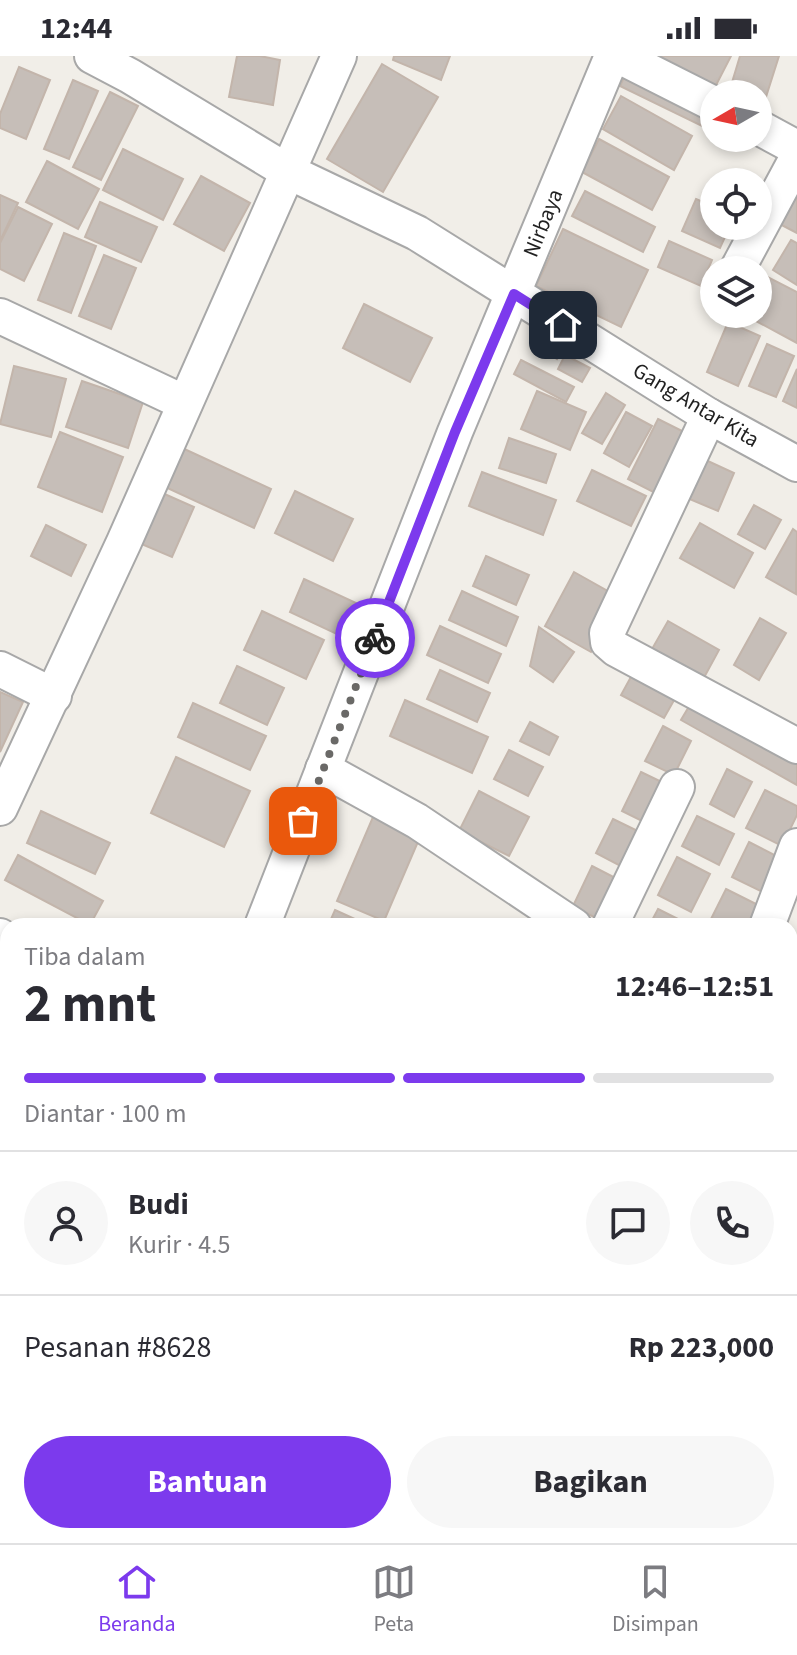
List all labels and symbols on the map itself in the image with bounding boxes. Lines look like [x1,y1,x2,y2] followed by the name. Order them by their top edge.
[700,80,772,152] north arrow
[515,184,571,262] street label: Nirbaya
[529,291,597,359] pin
[627,355,765,455] street label: Gang Antar Kita
[335,598,415,678] courier
[269,787,337,855] pin

